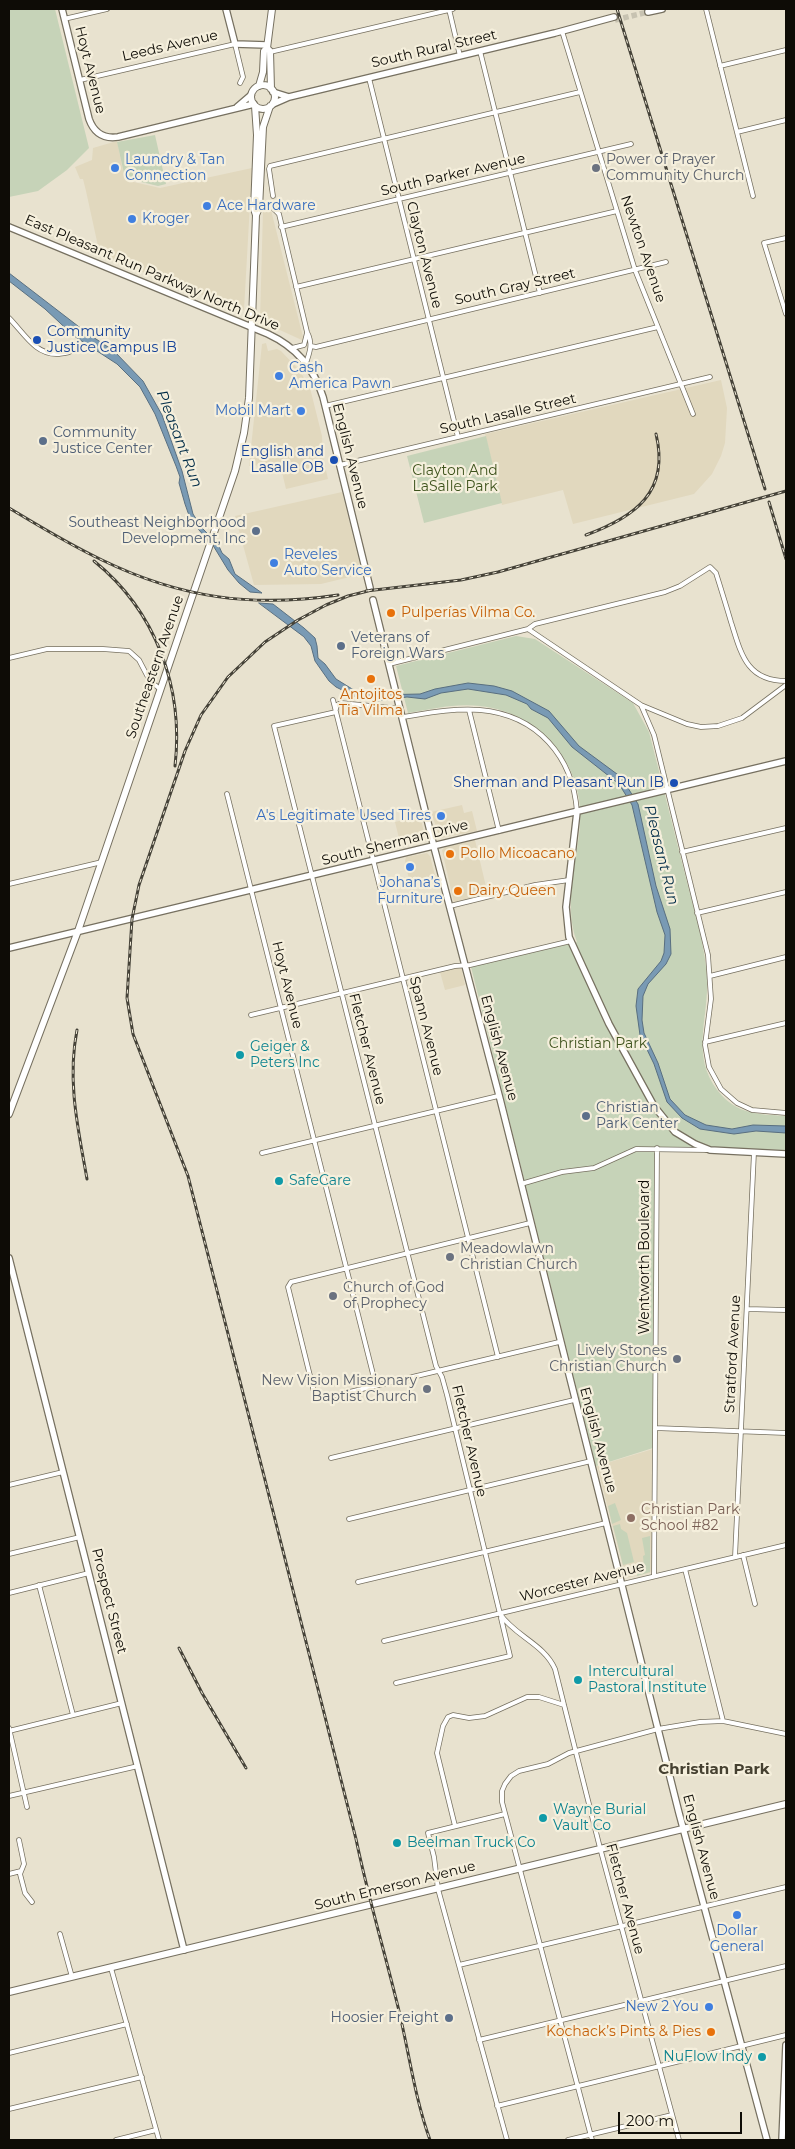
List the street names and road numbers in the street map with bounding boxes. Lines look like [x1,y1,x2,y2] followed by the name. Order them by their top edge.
[71,24,109,116] street label: Hoyt Avenue
[370,26,498,72] street label: South Rural Street
[120,27,220,65] street label: Leeds Avenue
[379,150,527,200] street label: South Parker Avenue
[617,193,669,305] street label: Newton Avenue
[403,200,445,310] street label: Clayton Avenue
[22,212,282,334] street label: East Pleasant Run Parkway North Drive
[453,265,577,309] street label: South Gray Street
[438,390,578,438] street label: South Lasalle Street
[329,401,371,511] street label: English Avenue
[123,593,187,741] street label: Southeastern Avenue
[320,817,470,869] street label: South Sherman Drive
[268,939,306,1031] street label: Hoyt Avenue
[406,975,446,1077] street label: Spann Avenue
[345,992,389,1106] street label: Fletcher Avenue
[477,993,521,1103] street label: English Avenue
[637,1179,653,1335] street label: Wentworth Boulevard
[722,1295,744,1413] street label: Stratford Avenue
[448,1383,490,1499] street label: Fletcher Avenue
[576,1385,620,1495] street label: English Avenue
[88,1546,130,1656] street label: Prospect Street
[518,1558,646,1606] street label: Worcester Avenue
[679,1792,723,1902] street label: English Avenue
[602,1842,648,1956] street label: Fletcher Avenue
[313,1858,477,1914] street label: South Emerson Avenue

